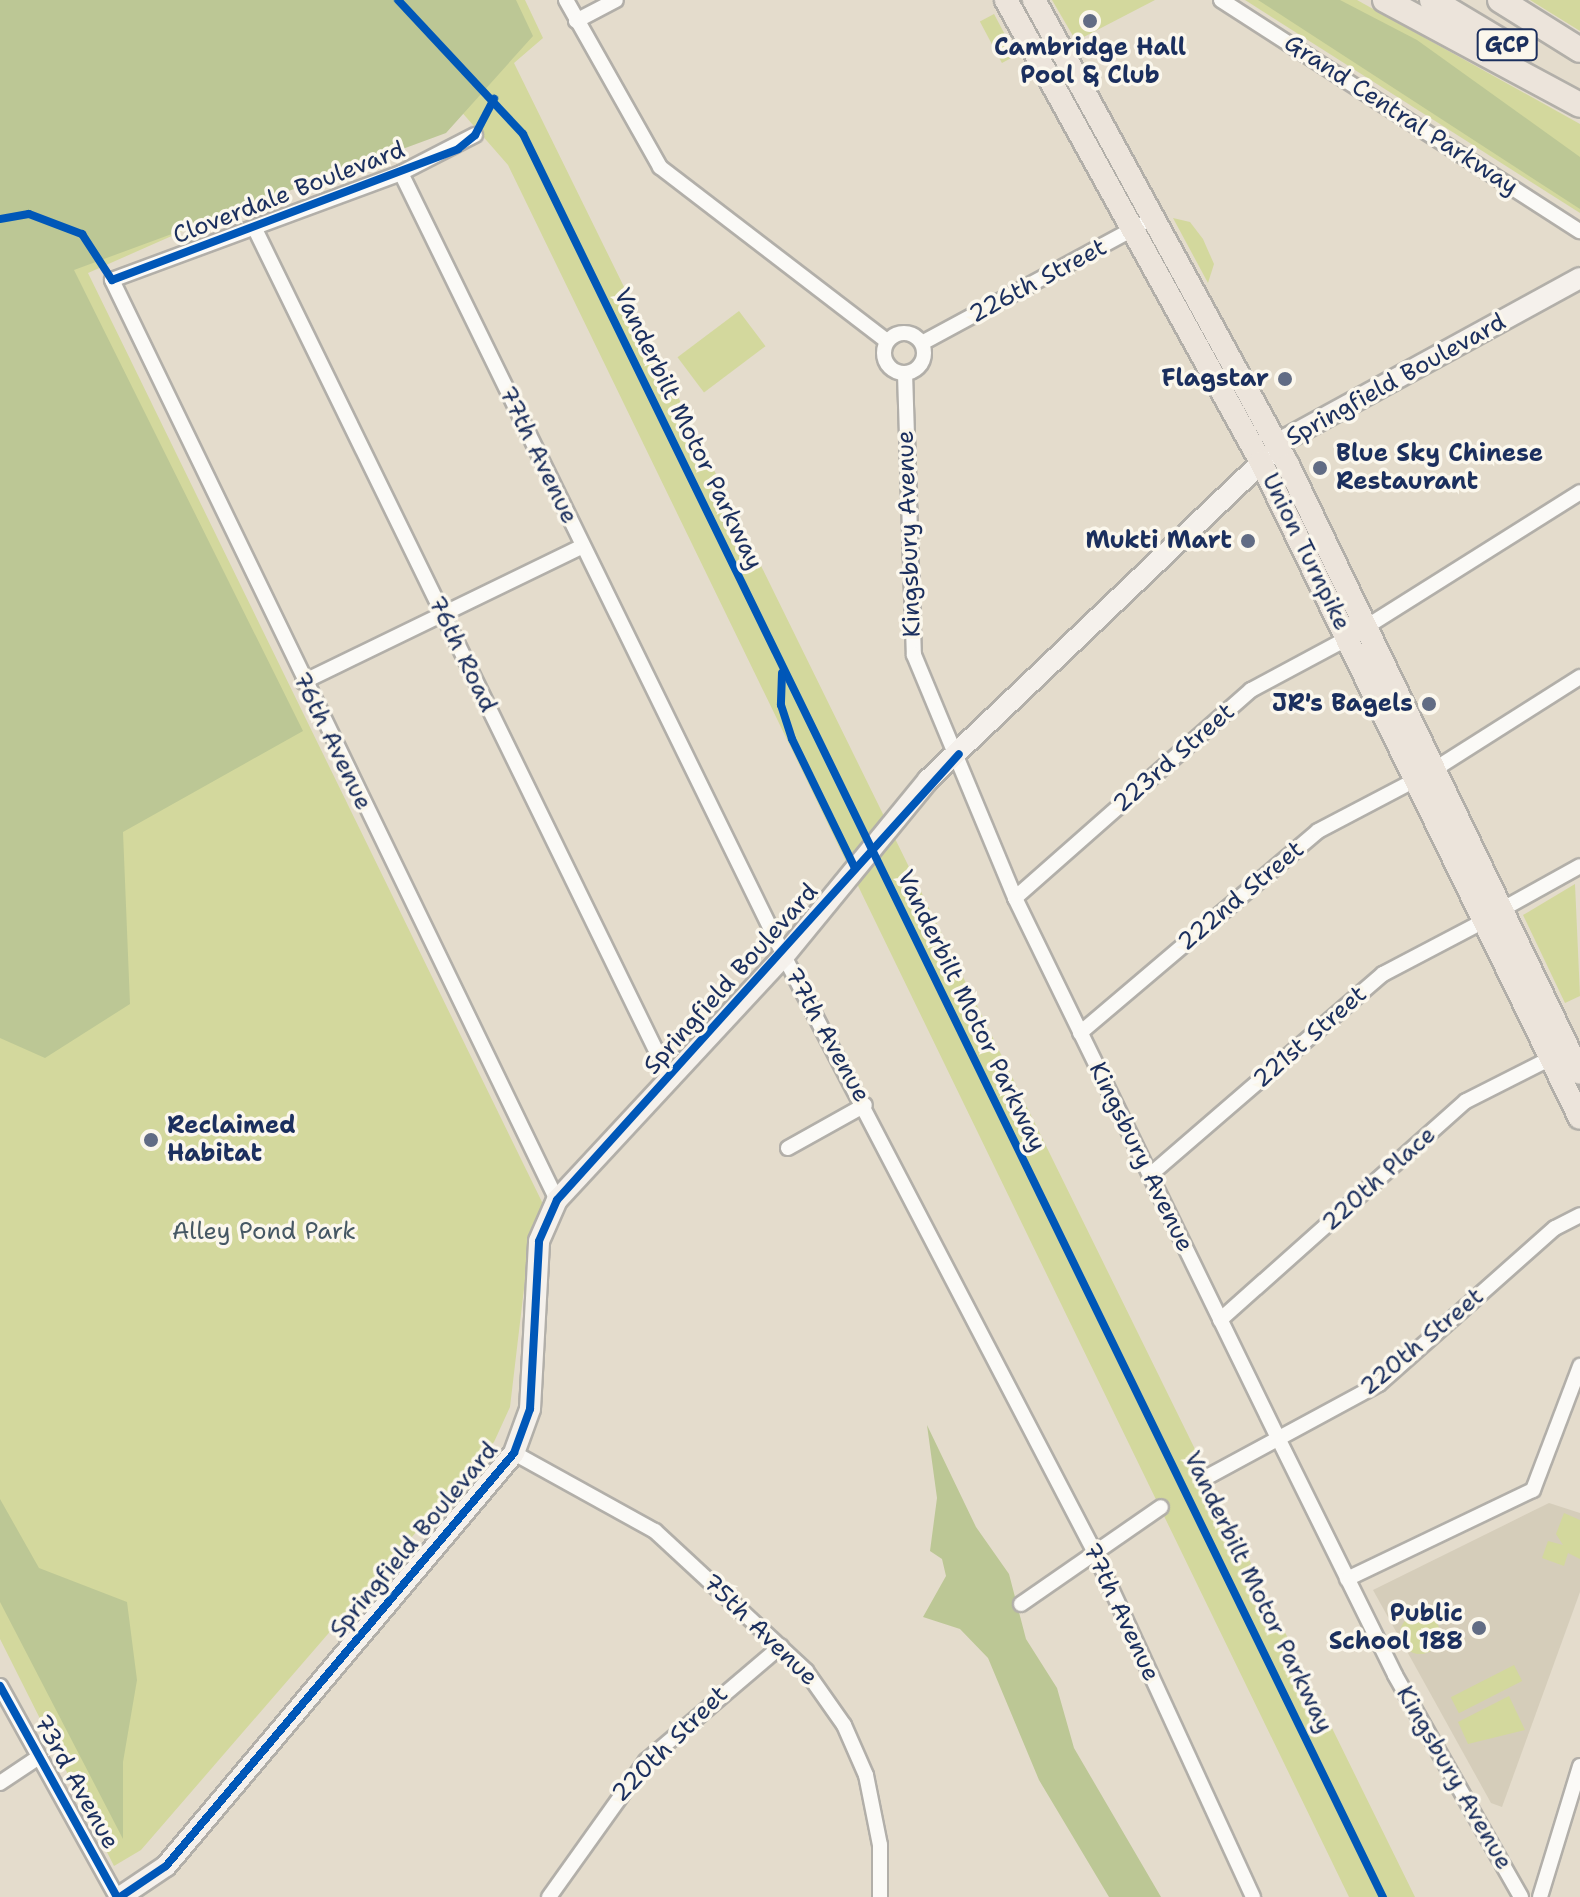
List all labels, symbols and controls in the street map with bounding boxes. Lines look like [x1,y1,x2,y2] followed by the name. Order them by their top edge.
[1081,12,1099,30] marker: Cambridge Hall Pool & Club
[1475,27,1539,63] road number: GCP
[1279,29,1523,201] street label: Grand Central Parkway
[994,34,1186,90] place label: Cambridge Hall Pool & Club
[169,135,409,251] street label: Cloverdale Boulevard
[964,233,1112,329] street label: 226th Street
[607,284,769,574] street label: Vanderbilt Motor Parkway
[1281,308,1511,452] street label: Springfield Boulevard
[1162,365,1269,393] place label: Flagstar
[1276,370,1294,388] marker: Flagstar
[492,381,584,529] street label: 77th Avenue
[891,430,927,638] street label: Kingsbury Avenue
[1336,440,1543,496] place label: Blue Sky Chinese Restaurant
[1311,459,1329,477] marker: Blue Sky Chinese Restaurant
[1255,469,1357,635] street label: Union Turnpike
[1085,527,1232,555] place label: Mukti Mart
[1239,532,1257,550] marker: Mukti Mart
[422,591,502,717] street label: 76th Road
[286,667,378,815] street label: 76th Avenue
[1272,690,1413,718] place label: JR's Bagels
[1420,695,1438,713] marker: JR's Bagels
[1107,697,1241,819] street label: 223rd Street
[1172,835,1310,957] street label: 222nd Street
[890,866,1052,1156] street label: Vanderbilt Motor Parkway
[638,878,824,1080] street label: Springfield Boulevard
[778,963,876,1107] street label: 77th Avenue
[1247,980,1373,1094] street label: 221st Street
[1083,1058,1199,1256] street label: Kingsbury Avenue
[167,1112,296,1168] place label: Reclaimed Habitat
[1316,1120,1442,1238] street label: 220th Place
[142,1131,160,1149] marker: Reclaimed Habitat
[172,1218,356,1246] park label: Alley Pond Park
[1354,1282,1490,1402] street label: 220th Street
[324,1436,504,1644] street label: Springfield Boulevard
[1177,1447,1339,1737] street label: Vanderbilt Motor Parkway
[1076,1538,1166,1686] street label: 77th Avenue
[697,1568,823,1692] street label: 75th Avenue
[1329,1600,1463,1656] place label: Public School 188
[1470,1619,1488,1637] marker: Public School 188
[606,1680,734,1808] street label: 220th Street
[1390,1681,1518,1875] street label: Kingsbury Avenue
[27,1710,125,1854] street label: 73rd Avenue

